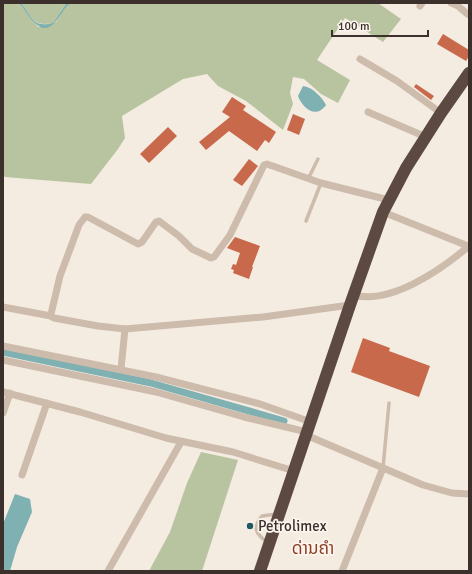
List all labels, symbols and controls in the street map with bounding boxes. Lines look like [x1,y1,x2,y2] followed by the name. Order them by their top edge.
[332,12,428,38] scale bar
[338,19,370,34] text: 100 m
[258,517,327,535] place label: Petrolimex
[245,521,255,531] marker: Petrolimex
[292,538,334,559] district label: ດ່ານຄໍາ

